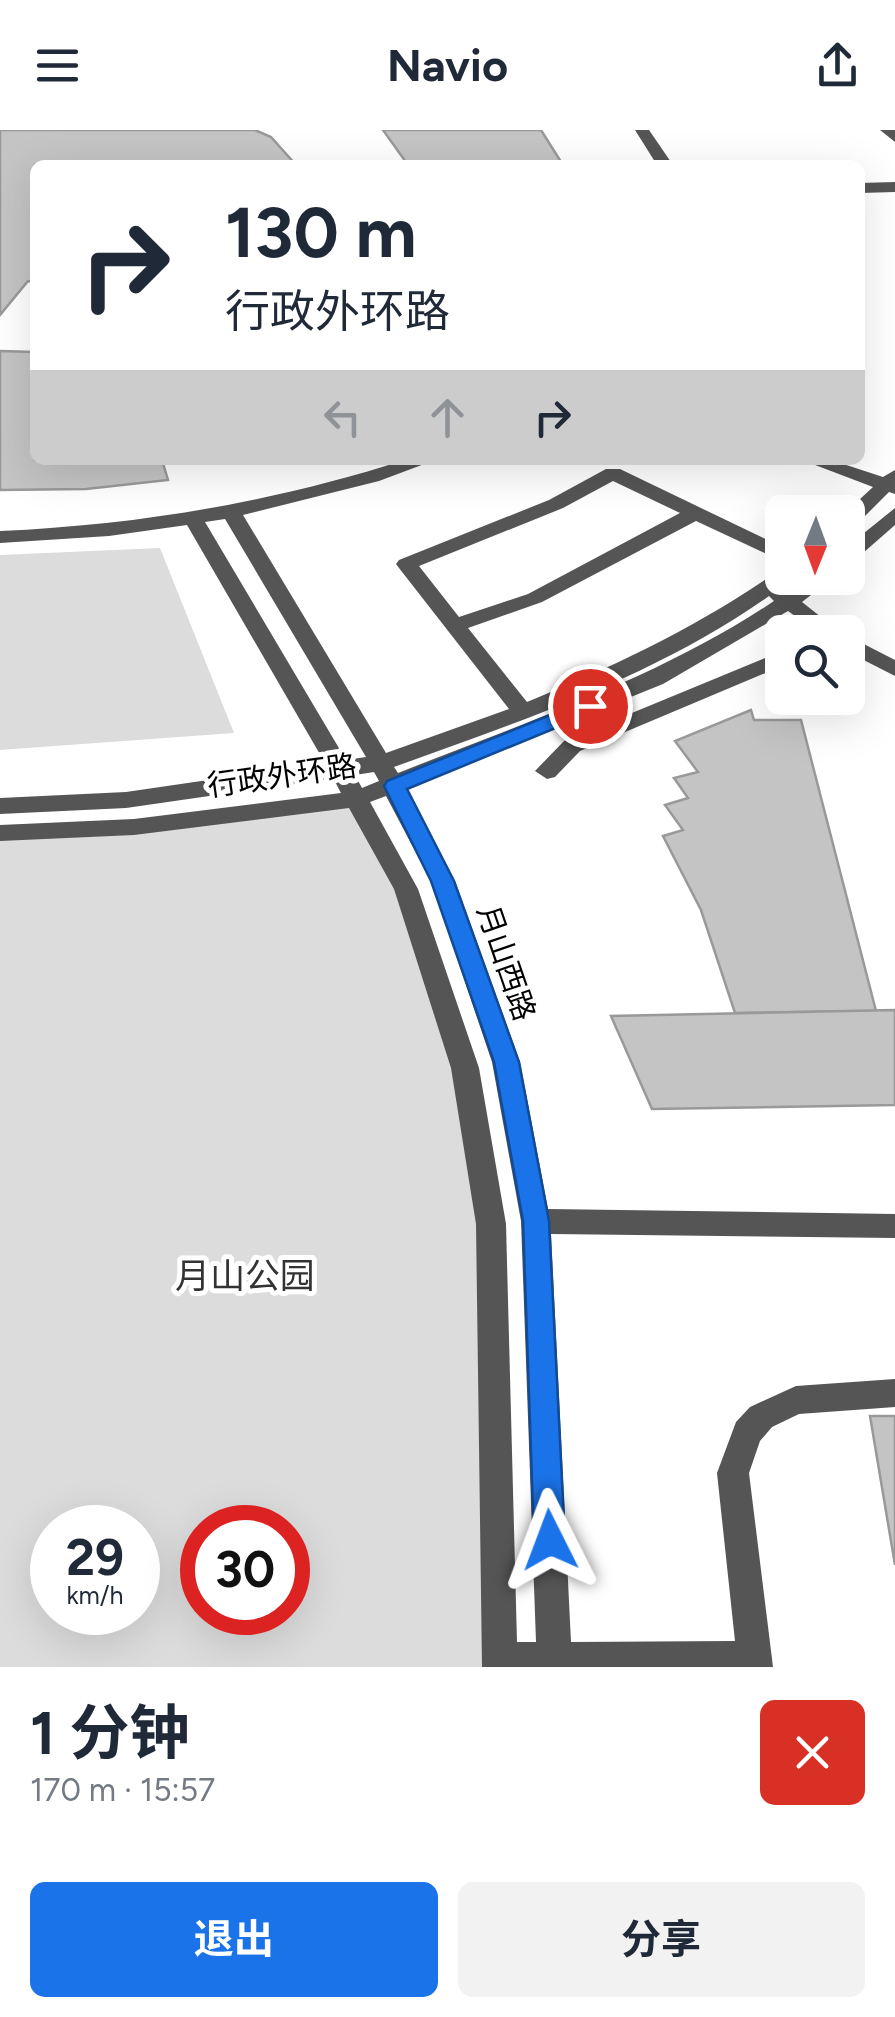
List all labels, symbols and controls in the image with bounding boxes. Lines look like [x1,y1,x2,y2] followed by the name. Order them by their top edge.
[30,38,85,93] icon: menu
[387,38,508,92] text: Navio
[810,38,865,93] icon: share
[225,190,417,275] text: 130 m
[60,200,190,330] icon: right
[225,284,450,338] text: 行政外环路
[315,390,370,445] icon: left
[420,390,475,445] icon: ahead
[525,390,580,445] icon: right
[765,495,865,595] north arrow
[765,495,865,715] map controls
[765,615,865,715] button: search
[548,664,633,749] pin
[563,679,618,734] icon: arrive
[205,747,359,804] street label: 行政外环路
[469,900,543,1026] street label: 月山西路
[175,1255,315,1297] park label: 月山公园
[498,1488,602,1592] position arrow
[180,1505,310,1635] speed limit sign: 30
[66,1527,124,1588] text: 29
[66,1580,124,1610] text: km/h
[30,1697,190,1769] text: 1 分钟
[760,1700,865,1805] button: close
[30,1771,215,1809] text: 170 m · 15:57
[30,1882,438,1997] button: 退出
[458,1882,865,1997] button: 分享

